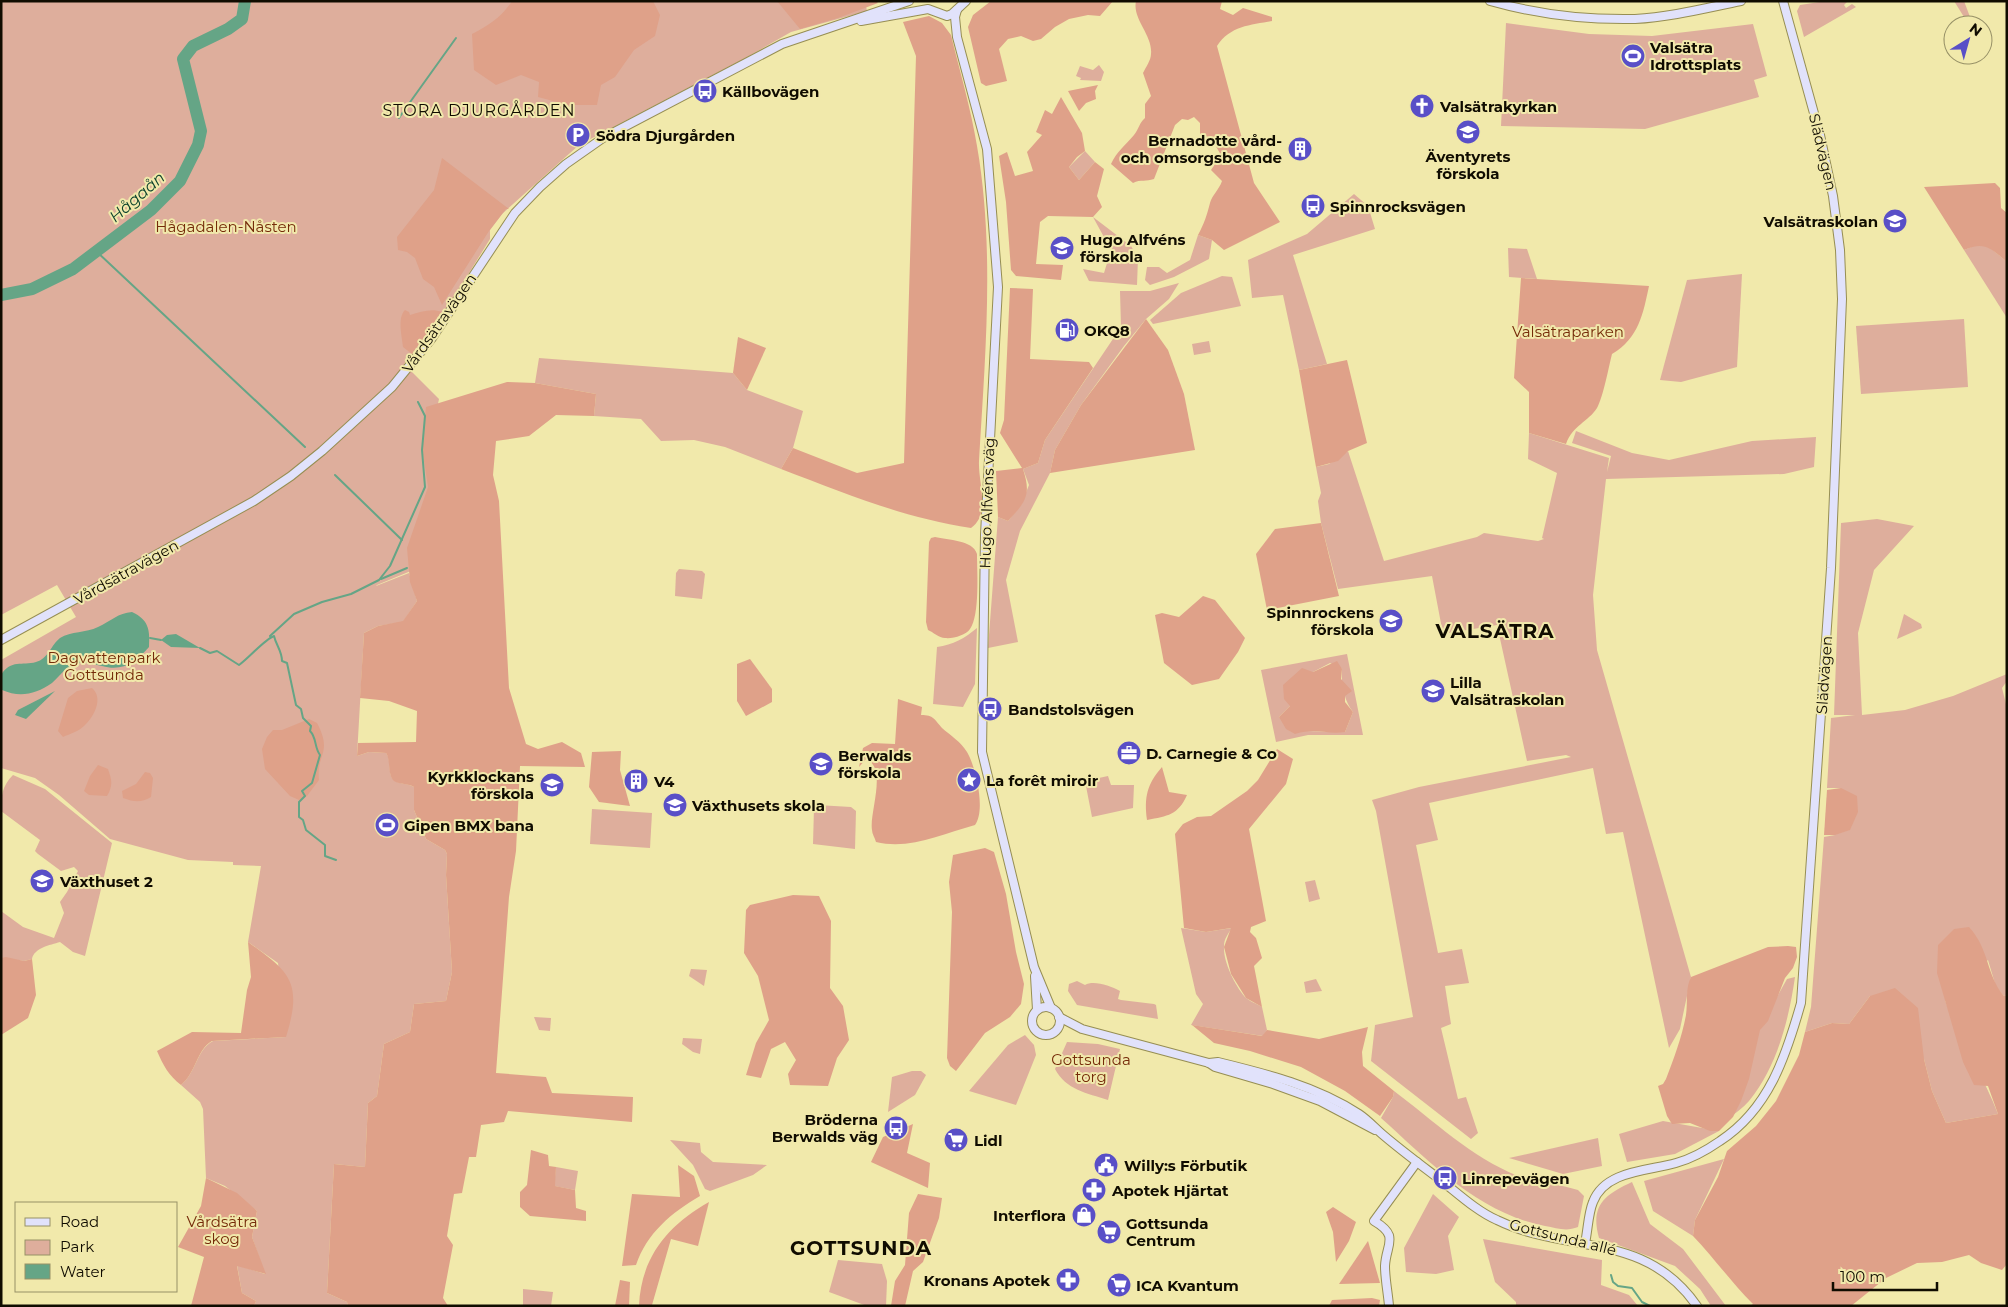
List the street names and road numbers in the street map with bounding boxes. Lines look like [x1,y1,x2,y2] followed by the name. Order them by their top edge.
[1805,112,1841,192] street label: Slädvägen
[398,270,480,376] street label: Vårdsätravägen
[975,437,999,569] street label: Hugo Alfvéns väg
[70,535,182,609] street label: Vårdsätravägen
[1812,635,1836,715] street label: Slädvägen
[1508,1215,1618,1259] street label: Gottsunda allé

